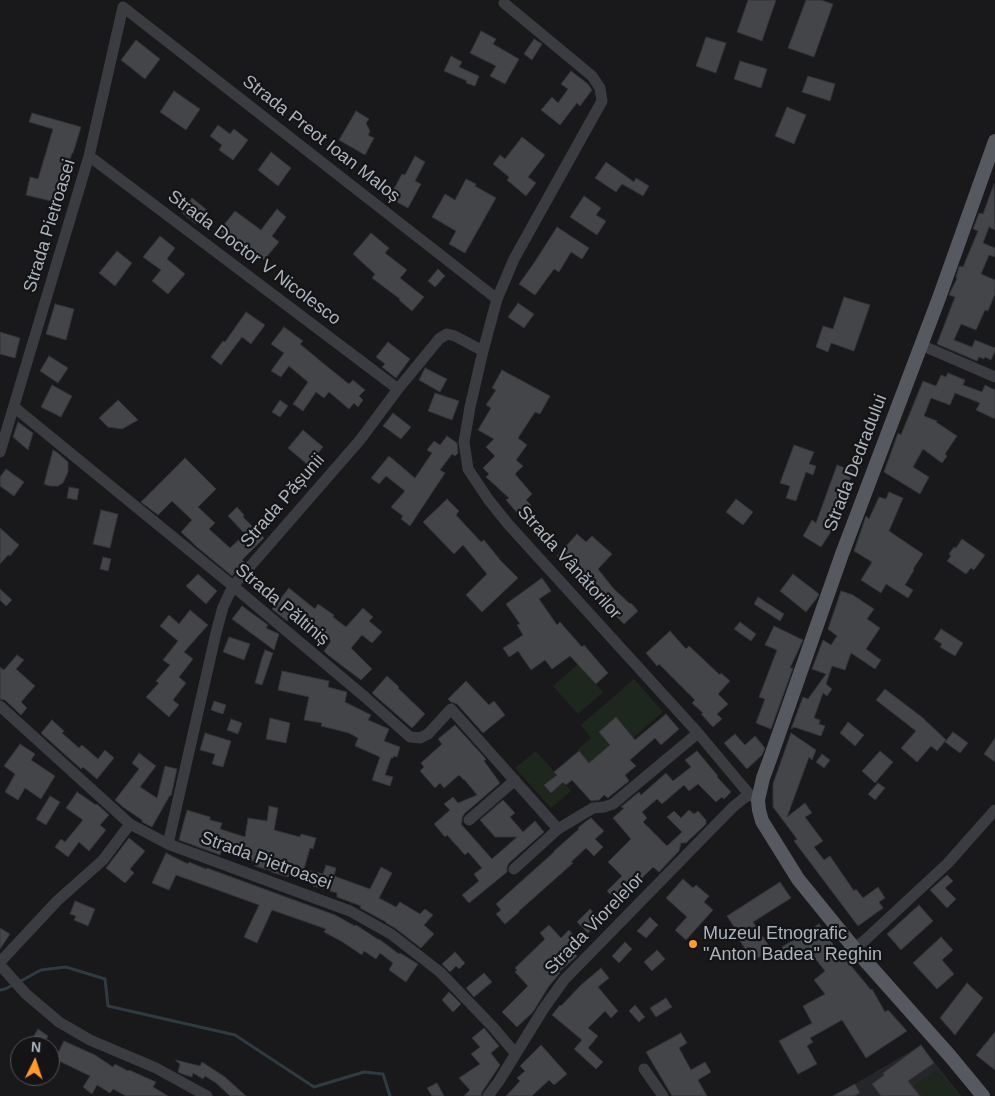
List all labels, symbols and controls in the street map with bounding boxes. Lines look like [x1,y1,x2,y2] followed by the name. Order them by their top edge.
[238,71,404,207] street label: Strada Preot Ioan Maloș
[19,157,81,295] street label: Strada Pietroasei
[163,186,345,330] street label: Strada Doctor V Nicolesco
[820,391,892,535] street label: Strada Dedradului
[236,450,330,552] street label: Strada Pășunii
[512,502,626,624] street label: Strada Vânătorilor
[231,559,333,651] street label: Strada Păltiniș
[197,827,335,895] street label: Strada Pietroasei
[541,868,649,980] street label: Strada Viorelelor
[703,923,882,966] place label: Muzeul Etnografic "Anton Badea" Reghin
[687,938,699,950] marker: Muzeul Etnografic "Anton Badea" Reghin
[10,1036,60,1086] north arrow
[30,1039,42,1055] text: N

